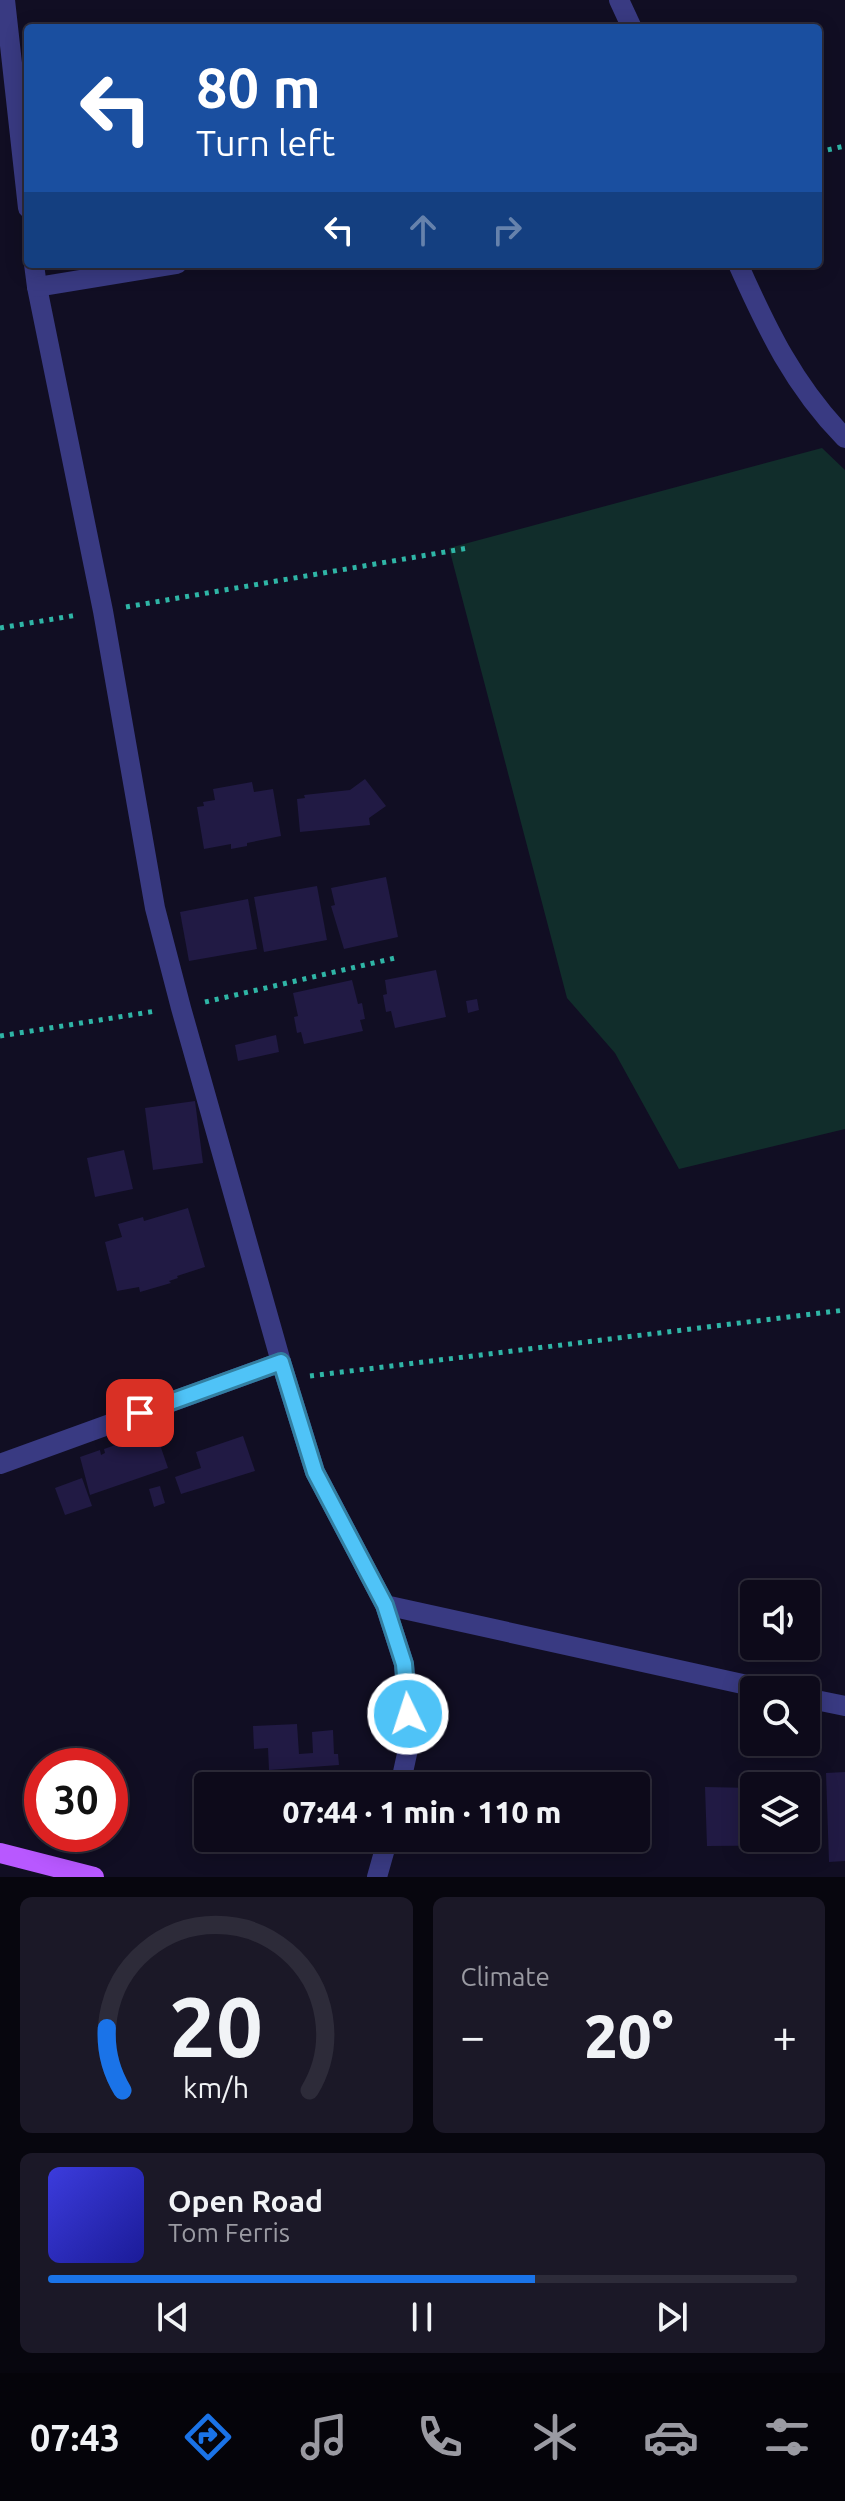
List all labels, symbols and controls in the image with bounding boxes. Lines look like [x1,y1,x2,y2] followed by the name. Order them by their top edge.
[64,56,168,160] icon: left
[196,56,321,119] text: 80 m
[196,122,335,163] text: Turn left
[317,208,361,252] icon: left
[401,208,445,252] icon: ahead
[485,208,529,252] icon: right
[106,1379,174,1447] pin
[118,1391,162,1435] icon: arrive
[740,1580,820,1852] map controls
[740,1580,820,1660] button: sound
[366,1672,450,1756] position arrow
[740,1676,820,1756] button: search
[24,1748,128,1852] speed limit sign: 30
[740,1772,820,1852] button: layers
[283,1795,561,1829] text: 07:44 · 1 min · 110 m
[461,1962,550,1991] text: Climate
[169,1979,263,2073] text: 20
[584,2002,673,2069] text: 20°
[461,2011,485,2060] text: −
[772,2011,797,2060] text: +
[183,2071,249,2103] text: km/h
[168,2184,323,2218] text: Open Road
[168,2218,290,2247] text: Tom Ferris
[151,2295,195,2339] icon: previous
[400,2295,444,2339] icon: pause
[650,2295,694,2339] icon: next
[180,2409,236,2465] icon: directions
[296,2409,352,2465] icon: music
[412,2409,468,2465] icon: phone
[527,2409,583,2465] icon: climate
[643,2409,699,2465] icon: car
[759,2409,815,2465] icon: filters
[30,2417,120,2458] text: 07:43

